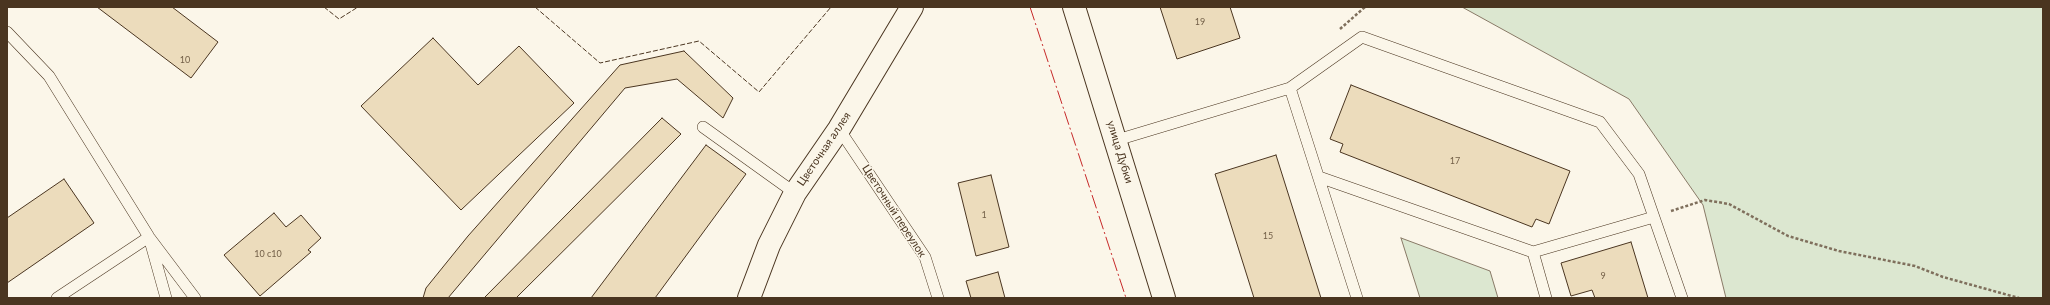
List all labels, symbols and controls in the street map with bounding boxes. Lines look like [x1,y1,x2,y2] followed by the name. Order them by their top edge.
[1195,17,1205,27] house number: 19
[180,55,190,65] house number: 10
[794,110,854,188] street label: Цветочная аллея
[1104,119,1136,185] street label: улица Дубки
[1450,156,1460,166] house number: 17
[859,162,929,260] street label: Цветочный переулок
[981,210,987,220] house number: 1
[1263,231,1273,241] house number: 15
[254,249,282,259] house number: 10 с10
[1600,271,1606,281] house number: 9

